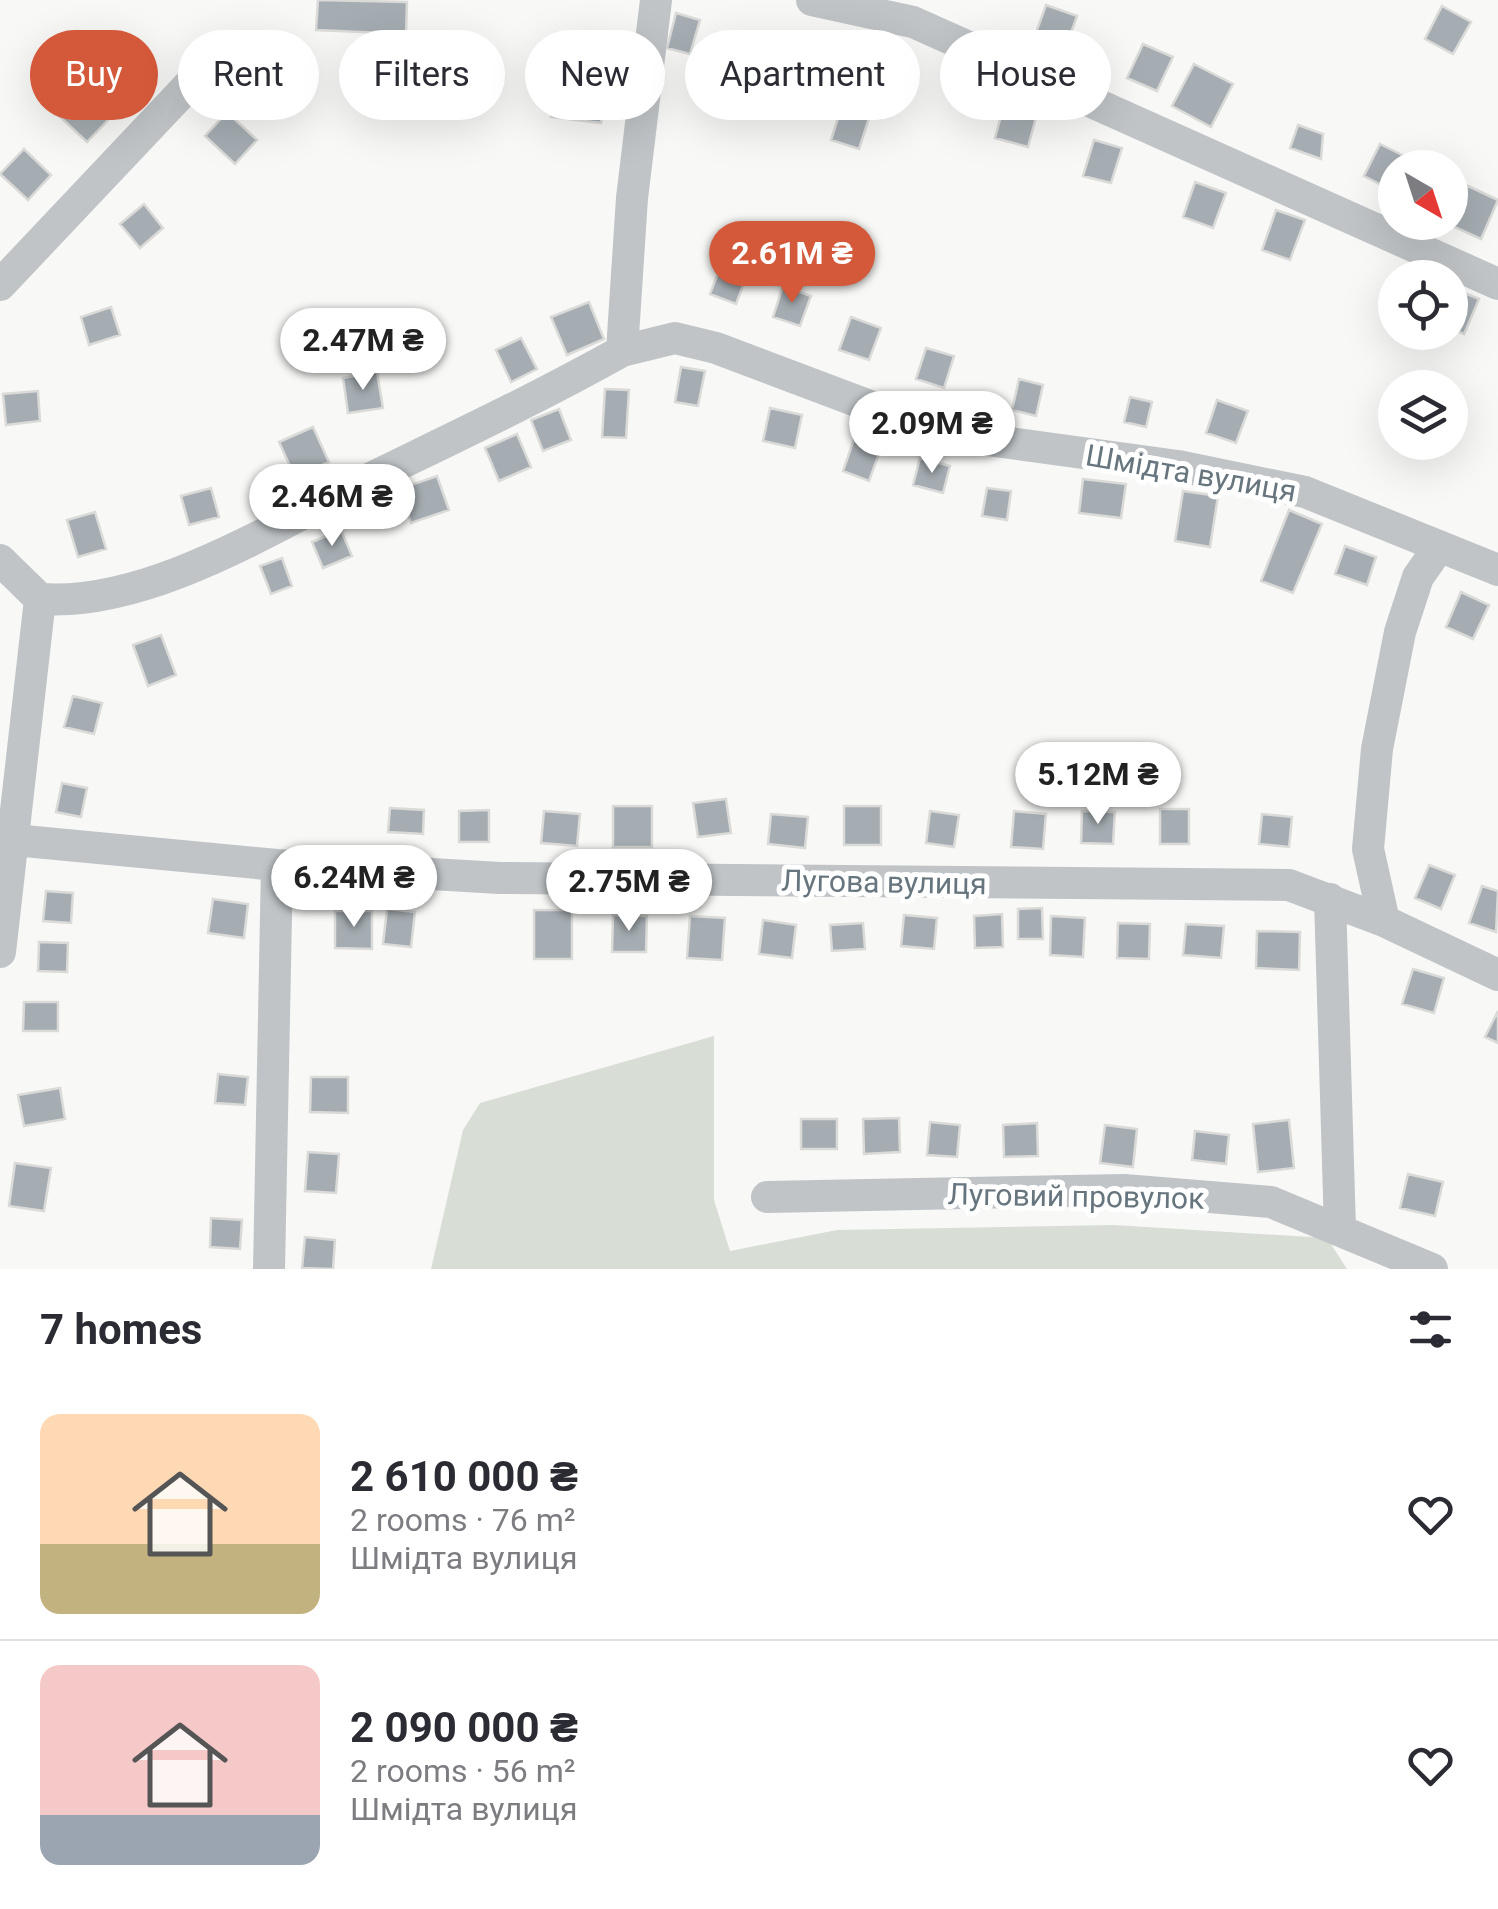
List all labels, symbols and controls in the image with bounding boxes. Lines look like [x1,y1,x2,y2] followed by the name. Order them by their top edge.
[30,30,158,120] chip: Buy
[178,30,319,120] chip: Rent
[339,30,505,120] chip: Filters
[525,30,665,120] chip: New
[685,30,920,120] chip: Apartment
[940,30,1111,120] chip: House
[1378,150,1468,240] north arrow
[1378,150,1468,460] map controls
[700,221,884,306] pin: 2.61M ₴
[731,234,853,272] text: 2.61M ₴
[1378,260,1468,350] button: locate
[271,308,455,393] pin: 2.47M ₴
[302,321,424,359] text: 2.47M ₴
[1378,370,1468,460] button: layers
[840,391,1024,476] pin: 2.09M ₴
[871,404,993,442] text: 2.09M ₴
[1083,437,1299,509] street label: Шмідта вулиця
[240,464,424,549] pin: 2.46M ₴
[271,477,393,515] text: 2.46M ₴
[1006,742,1190,827] pin: 5.12M ₴
[1037,755,1159,793] text: 5.12M ₴
[262,845,446,930] pin: 6.24M ₴
[537,849,721,934] pin: 2.75M ₴
[293,858,415,896] text: 6.24M ₴
[568,862,690,900] text: 2.75M ₴
[781,863,987,901] street label: Лугова вулиця
[947,1176,1205,1216] street label: Луговий провулок
[1403,1302,1458,1357] icon: filters
[40,1305,202,1354] text: 7 homes
[350,1452,578,1501] text: 2 610 000 ₴
[120,1454,240,1574] icon: home
[1403,1487,1458,1542] icon: heart
[350,1501,575,1539] text: 2 rooms · 76 m²
[350,1539,577,1577] text: Шмідта вулиця
[350,1703,578,1752] text: 2 090 000 ₴
[120,1705,240,1825] icon: home
[1403,1738,1458,1793] icon: heart
[350,1752,575,1790] text: 2 rooms · 56 m²
[350,1790,577,1828] text: Шмідта вулиця

